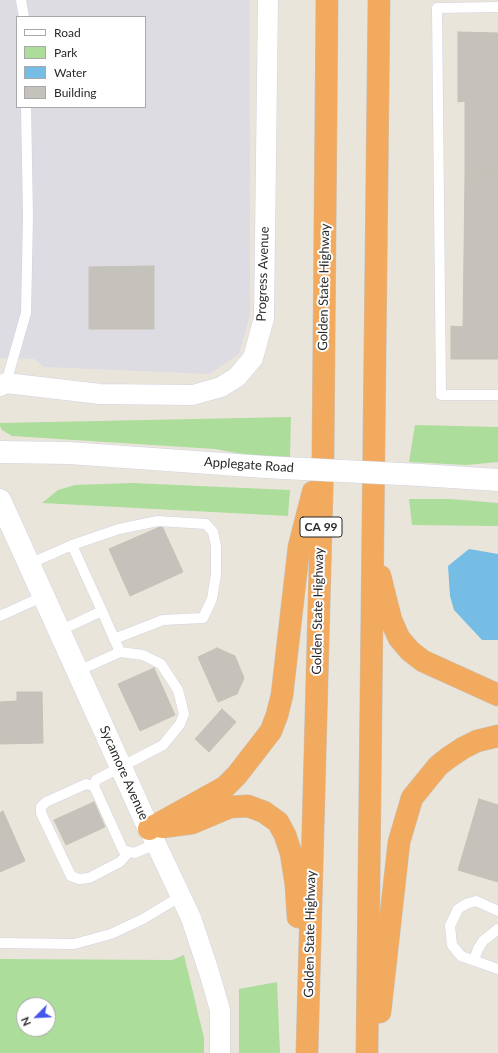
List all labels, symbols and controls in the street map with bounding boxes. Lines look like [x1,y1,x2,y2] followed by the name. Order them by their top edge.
[16,16,146,108] legend
[54,25,81,40] text: Road
[54,45,77,60] text: Park
[54,65,87,80] text: Water
[54,85,97,100] text: Building
[315,223,333,351] street label: Golden State Highway
[254,226,272,322] street label: Progress Avenue
[204,454,294,476] street label: Applegate Road
[300,517,342,537] road number: CA 99
[309,547,327,675] street label: Golden State Highway
[96,723,152,823] street label: Sycamore Avenue
[301,870,319,998] street label: Golden State Highway
[16,997,56,1037] north arrow
[18,1015,33,1028] text: N

